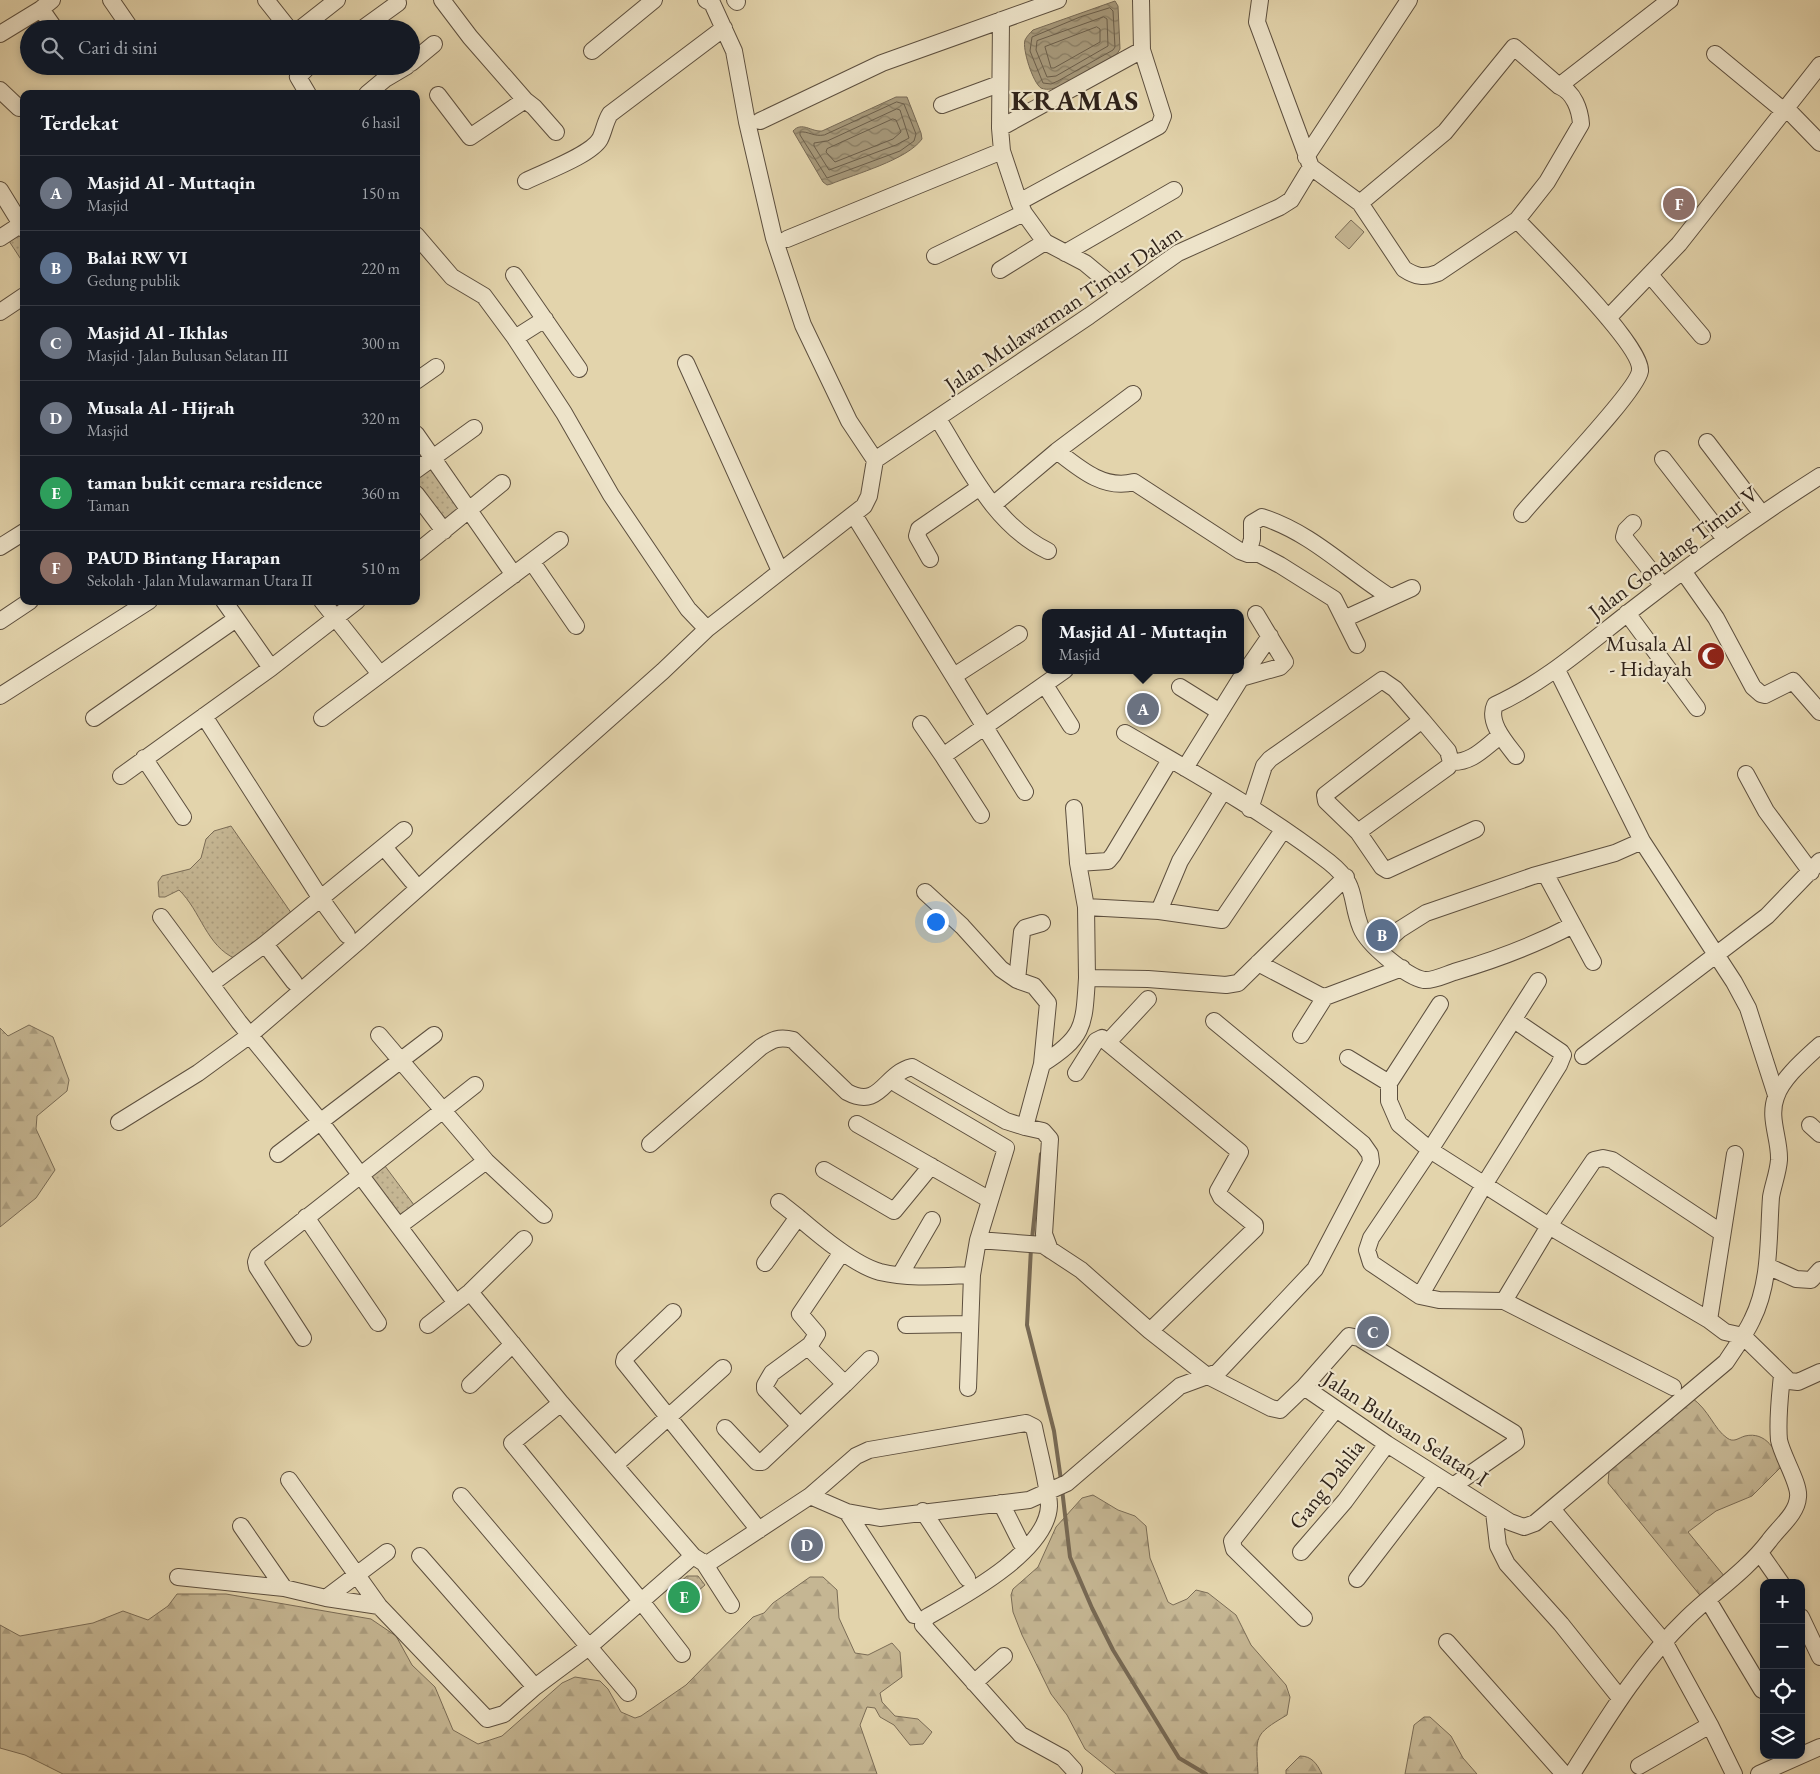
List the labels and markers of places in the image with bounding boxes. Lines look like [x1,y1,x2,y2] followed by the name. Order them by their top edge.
[1663,185,1695,223] pin: F
[1606,629,1692,683] place label: Musala Al - Hidayah
[1696,641,1726,671] mosque icon: Musala Al - Hidayah
[1127,690,1159,728] pin: A
[1366,916,1398,954] pin: B
[1357,1313,1389,1351] pin: C
[791,1526,823,1564] pin: D
[668,1578,700,1616] pin: E

